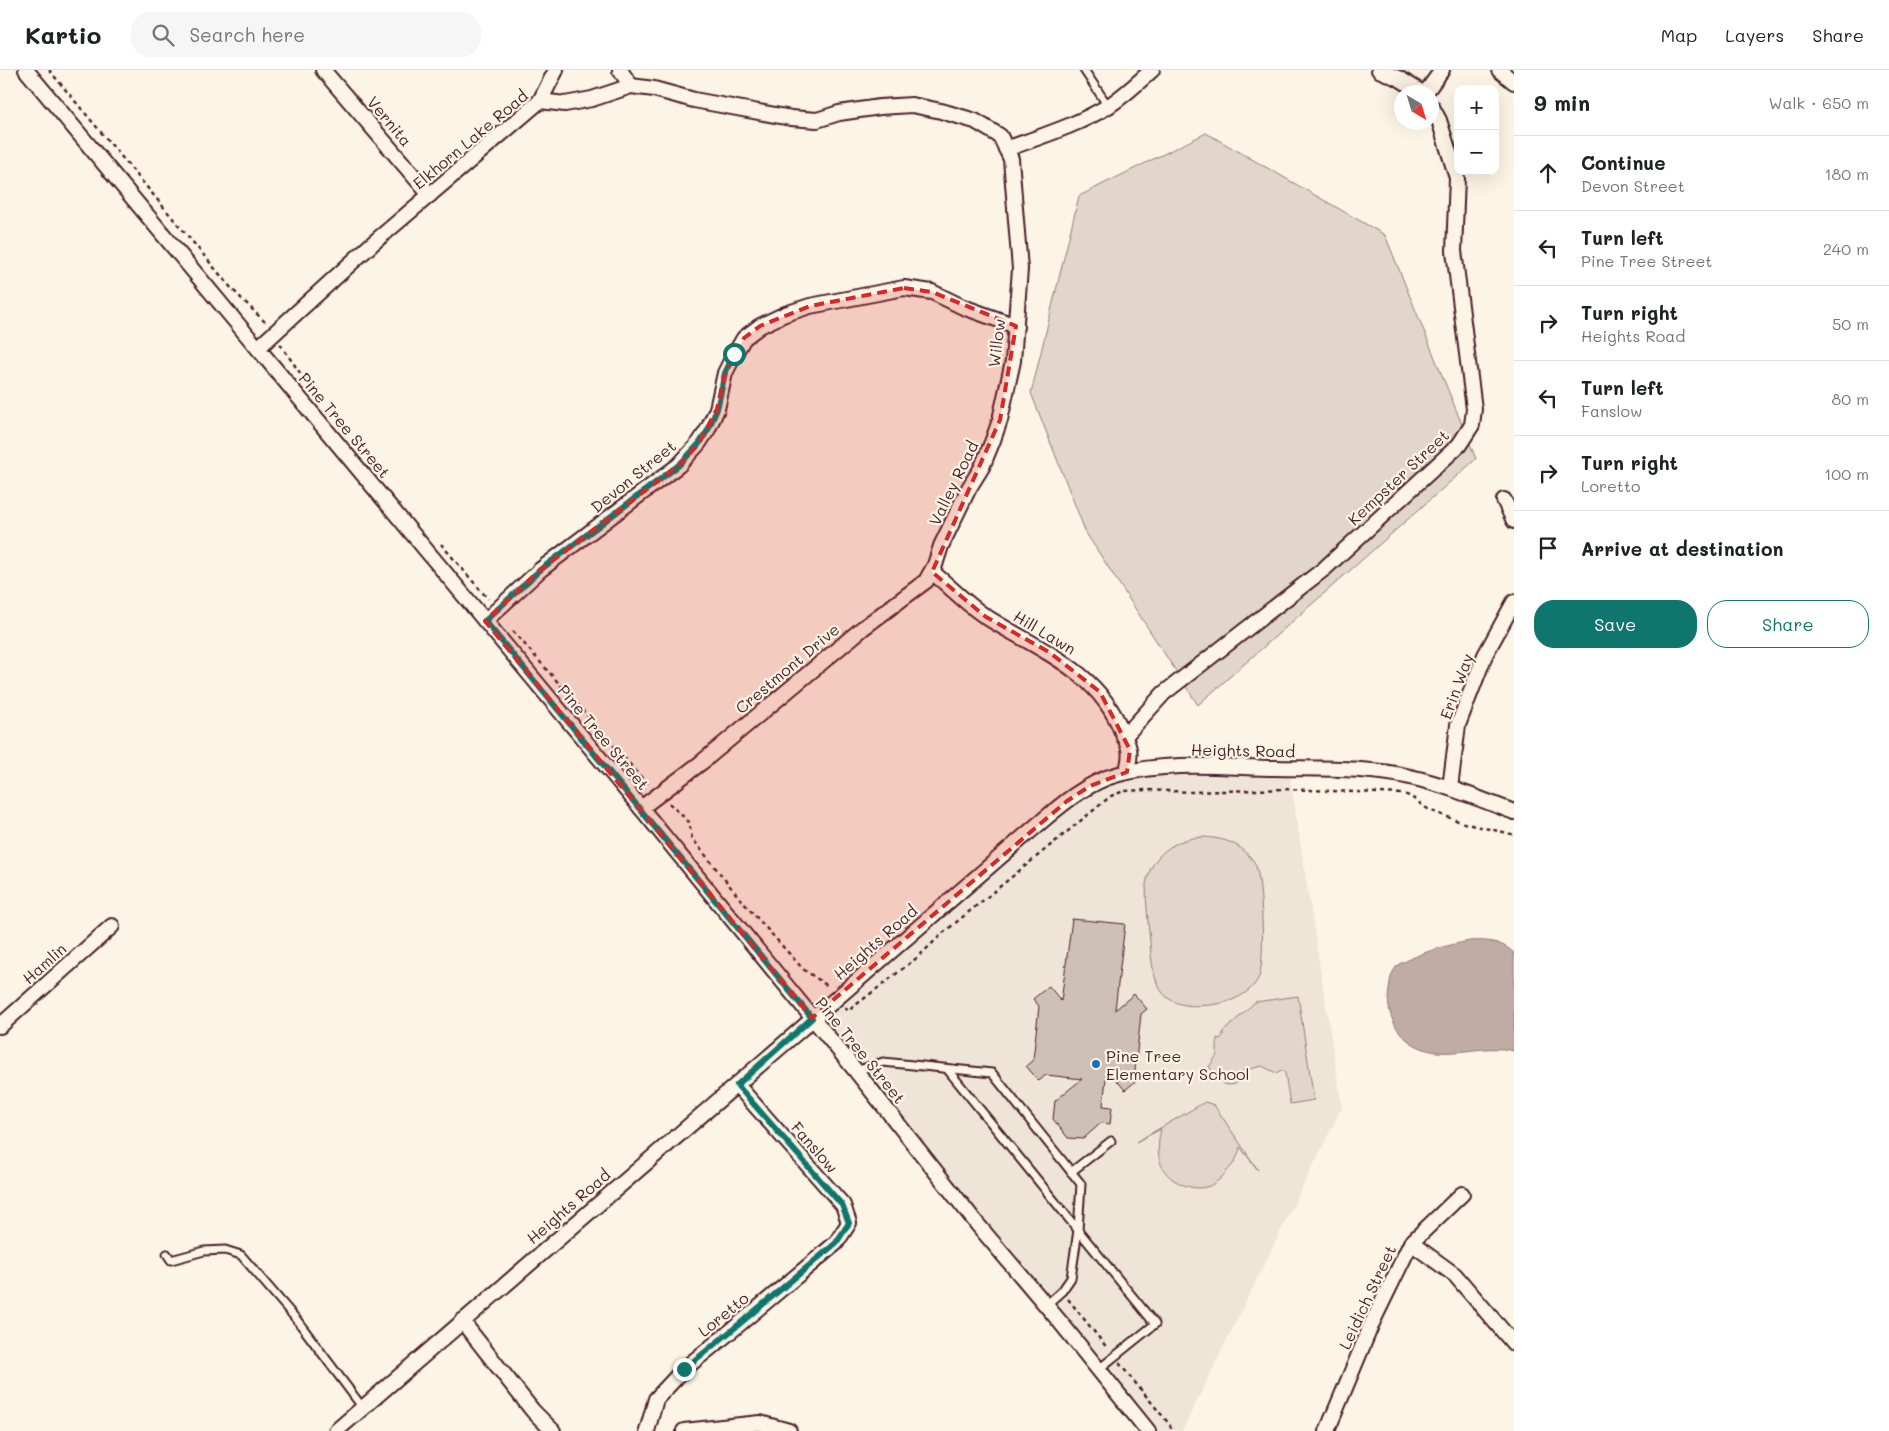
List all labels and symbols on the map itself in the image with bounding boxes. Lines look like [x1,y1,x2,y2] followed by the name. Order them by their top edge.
[408,85,532,193] street label: Elkhorn Lake Road
[1394,85,1439,130] north arrow
[363,92,417,150] street label: Vernita
[983,317,1009,369] street label: Willow
[723,343,746,366] route start
[295,368,395,482] street label: Pine Tree Street
[1343,425,1453,529] street label: Kempster Street
[586,435,680,517] street label: Devon Street
[924,437,982,529] street label: Valley Road
[1010,605,1080,659] street label: Hill Lawn
[731,618,843,718] street label: Crestmont Drive
[1434,650,1478,722] street label: Erin Way
[554,680,654,794] street label: Pine Tree Street
[1191,739,1295,761] street label: Heights Road
[829,900,921,984] street label: Heights Road
[18,938,70,988] street label: Hamlin
[812,992,910,1108] street label: Pine Tree Street
[1106,1045,1250,1084] place label: Pine Tree Elementary School
[1090,1058,1102,1070] marker: Pine Tree Elementary School
[787,1117,843,1177] street label: Fanslow
[522,1164,614,1248] street label: Heights Road
[1334,1241,1400,1353] street label: Leidich Street
[693,1287,753,1341] street label: Loretto
[673,1358,696,1381] route end

